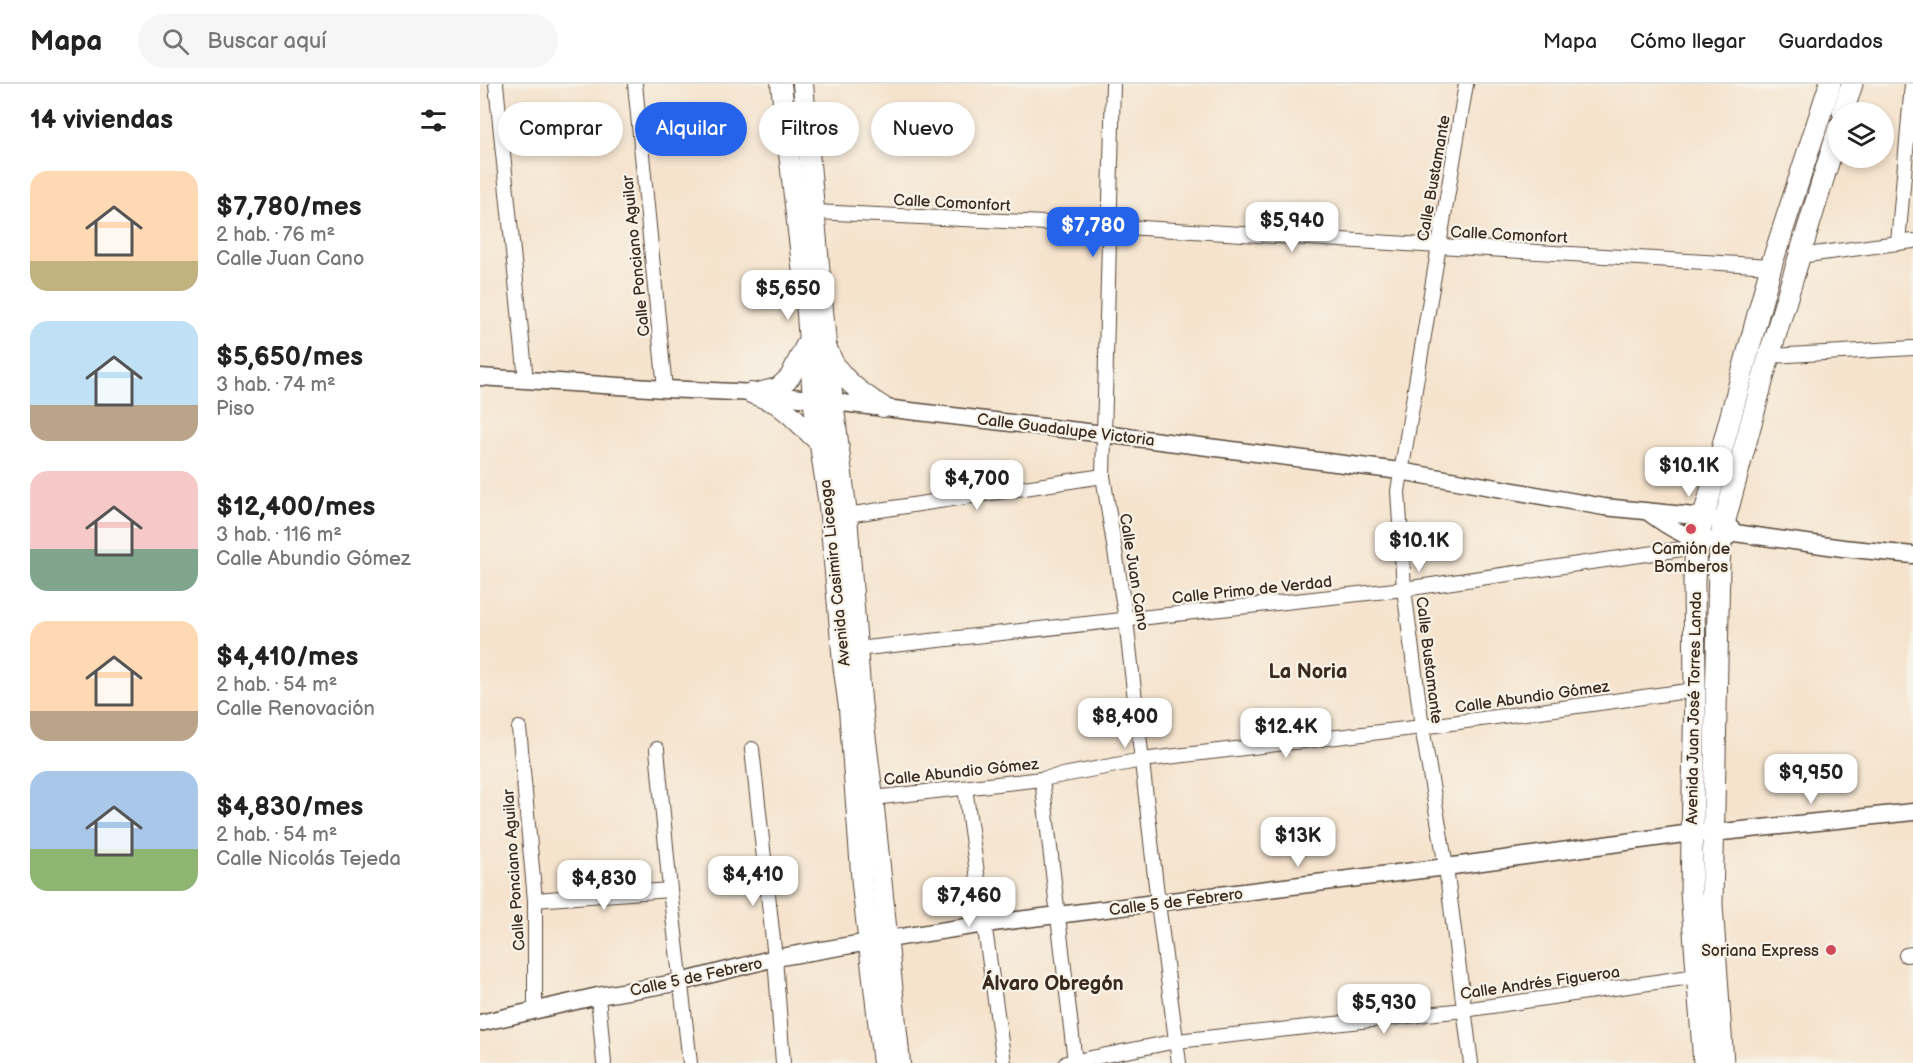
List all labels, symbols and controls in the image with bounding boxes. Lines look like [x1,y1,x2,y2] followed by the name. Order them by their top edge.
[138,14,558,68] search box
[30,25,102,58] text: Mapa
[159,25,192,58] icon: search
[207,28,326,55] text: Buscar aquí
[1543,29,1597,54] text: Mapa
[1630,29,1745,54] text: Cómo llegar
[1778,29,1883,54] text: Guardados
[498,102,623,156] chip: Comprar
[635,102,747,156] chip: Alquilar
[759,102,859,156] chip: Filtros
[871,102,975,156] chip: Nuevo
[1828,102,1894,168] map controls
[1828,102,1894,168] button: layers
[417,104,450,137] icon: filters
[30,105,173,136] text: 14 viviendas
[1414,113,1455,243] street label: Calle Bustamante
[619,174,654,337] street label: Calle Ponciano Aguilar
[893,191,1011,216] street label: Calle Comonfort
[216,192,362,223] text: $7,780/mes
[78,195,150,267] icon: home
[1243,202,1341,253] pin: $5,940
[1044,207,1142,258] pin: $7,780
[1259,209,1325,233] text: $5,940
[1061,214,1125,238] text: $7,780
[216,223,335,247] text: 2 hab. · 76 m²
[1450,223,1568,248] street label: Calle Comonfort
[216,247,364,271] text: Calle Juan Cano
[739,270,837,321] pin: $5,650
[755,277,821,301] text: $5,650
[216,342,363,373] text: $5,650/mes
[78,345,150,417] icon: home
[216,373,336,397] text: 3 hab. · 74 m²
[216,397,255,421] text: Piso
[976,410,1156,451] street label: Calle Guadalupe Victoria
[1640,447,1738,498] pin: $10.1K
[1659,454,1719,478] text: $10.1K
[928,460,1026,511] pin: $4,700
[944,467,1010,491] text: $4,700
[816,478,855,667] street label: Avenida Casimiro Liceaga
[216,492,375,523] text: $12,400/mes
[78,495,150,567] icon: home
[1115,512,1152,632] street label: Calle Juan Cano
[1370,522,1468,573] pin: $10.1K
[1684,522,1698,536] marker: Camión de Bomberos
[216,523,342,547] text: 3 hab. · 116 m²
[1389,529,1449,553] text: $10.1K
[1652,540,1731,577] place label: Camión de Bomberos
[216,547,411,571] text: Calle Abundio Gómez
[1171,573,1333,608] street label: Calle Primo de Verdad
[1683,591,1706,825] street label: Avenida Juan José Torres Landa
[1411,596,1446,725] street label: Calle Bustamante
[216,642,358,673] text: $4,410/mes
[78,645,150,717] icon: home
[1269,660,1347,684] district label: La Noria
[216,673,337,697] text: 2 hab. · 54 m²
[1454,677,1611,718] street label: Calle Abundio Gómez
[216,697,375,721] text: Calle Renovación
[1076,698,1174,749] pin: $8,400
[1092,705,1158,729] text: $8,400
[1237,708,1335,759] pin: $12.4K
[1254,715,1318,739] text: $12.4K
[1762,754,1860,805] pin: $9,950
[883,755,1040,790] street label: Calle Abundio Gómez
[1778,761,1844,785] text: $9,950
[499,788,530,951] street label: Calle Ponciano Aguilar
[216,792,363,823] text: $4,830/mes
[78,795,150,867] icon: home
[1262,817,1334,868] pin: $13K
[216,823,337,847] text: 2 hab. · 54 m²
[1275,824,1321,848] text: $13K
[216,847,401,871] text: Calle Nicolás Tejeda
[704,856,802,907] pin: $4,410
[555,860,653,911] pin: $4,830
[722,863,784,887] text: $4,410
[571,867,637,891] text: $4,830
[920,877,1018,928] pin: $7,460
[936,884,1002,908] text: $7,460
[1108,885,1244,920] street label: Calle 5 de Febrero
[1701,942,1819,961] place label: Soriana Express
[1824,943,1838,957] marker: Soriana Express
[628,954,764,1001] street label: Calle 5 de Febrero
[1459,963,1621,1004] street label: Calle Andrés Figueroa
[981,969,1124,996] district label: Álvaro Obregón
[1335,984,1433,1035] pin: $5,930
[1351,991,1417,1015] text: $5,930

